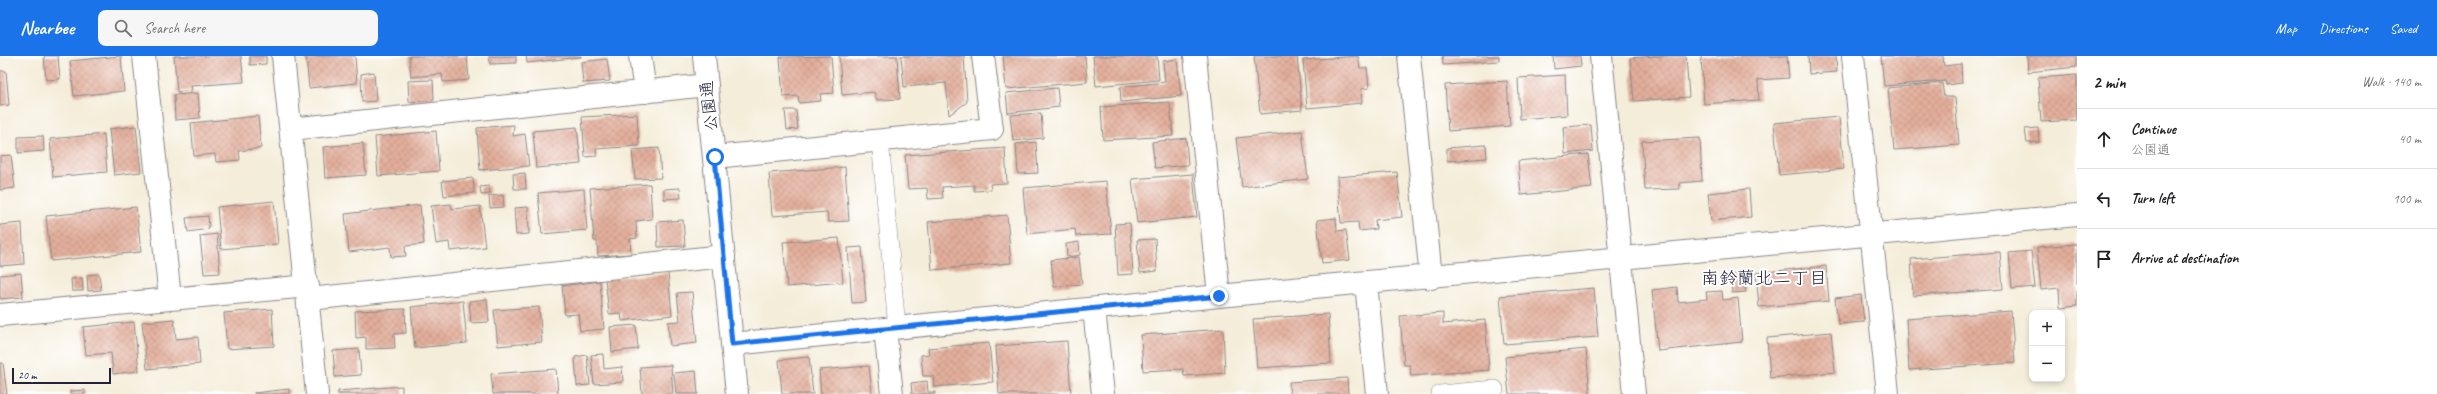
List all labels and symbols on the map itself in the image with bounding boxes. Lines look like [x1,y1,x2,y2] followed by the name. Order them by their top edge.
[696,80,722,132] street label: 公園通
[706,148,724,166] route start
[1701,267,1827,289] district label: 南鈴蘭北二丁目
[1210,287,1228,305] route end
[12,366,111,385] scale bar

